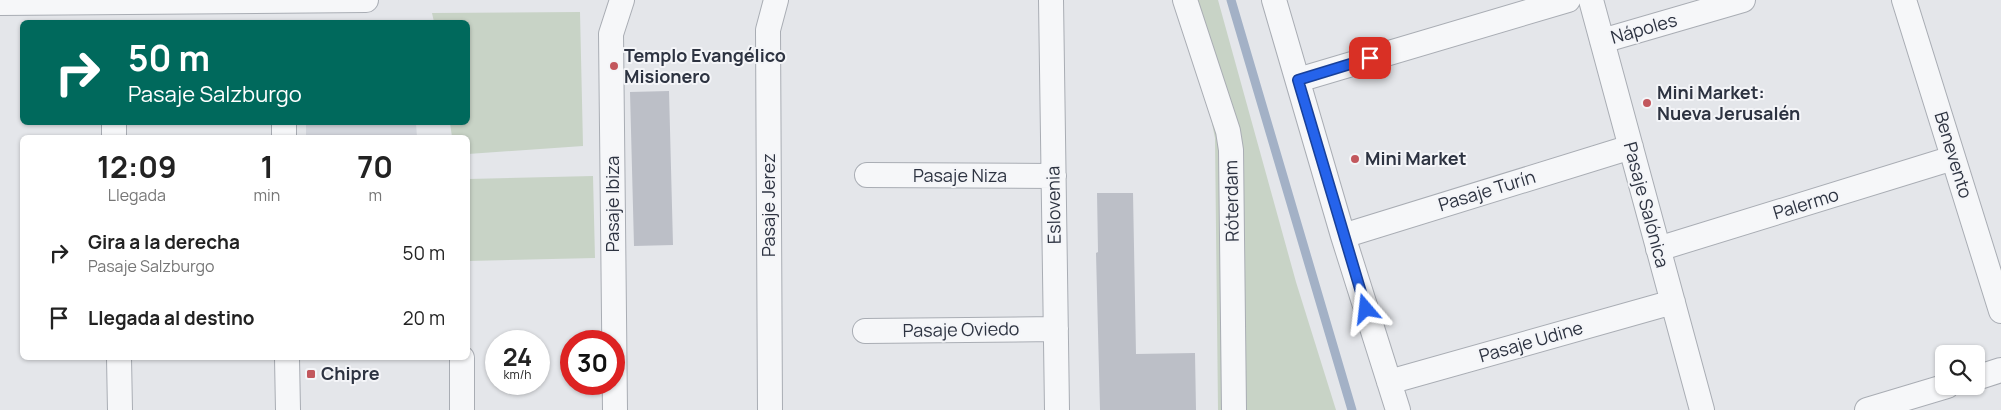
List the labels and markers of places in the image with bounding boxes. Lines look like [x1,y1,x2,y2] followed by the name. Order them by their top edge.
[1349,37,1391,79] pin
[624,43,786,88] place label: Templo Evangélico Misionero
[608,60,620,72] marker: Templo Evangélico Misionero
[1657,80,1800,125] place label: Mini Market: Nueva Jerusalén
[1641,97,1653,109] marker: Mini Market: Nueva Jerusalén
[1365,146,1466,170] place label: Mini Market
[1349,153,1361,165] marker: Mini Market
[321,361,380,385] place label: Chipre
[305,368,317,380] marker: Chipre

